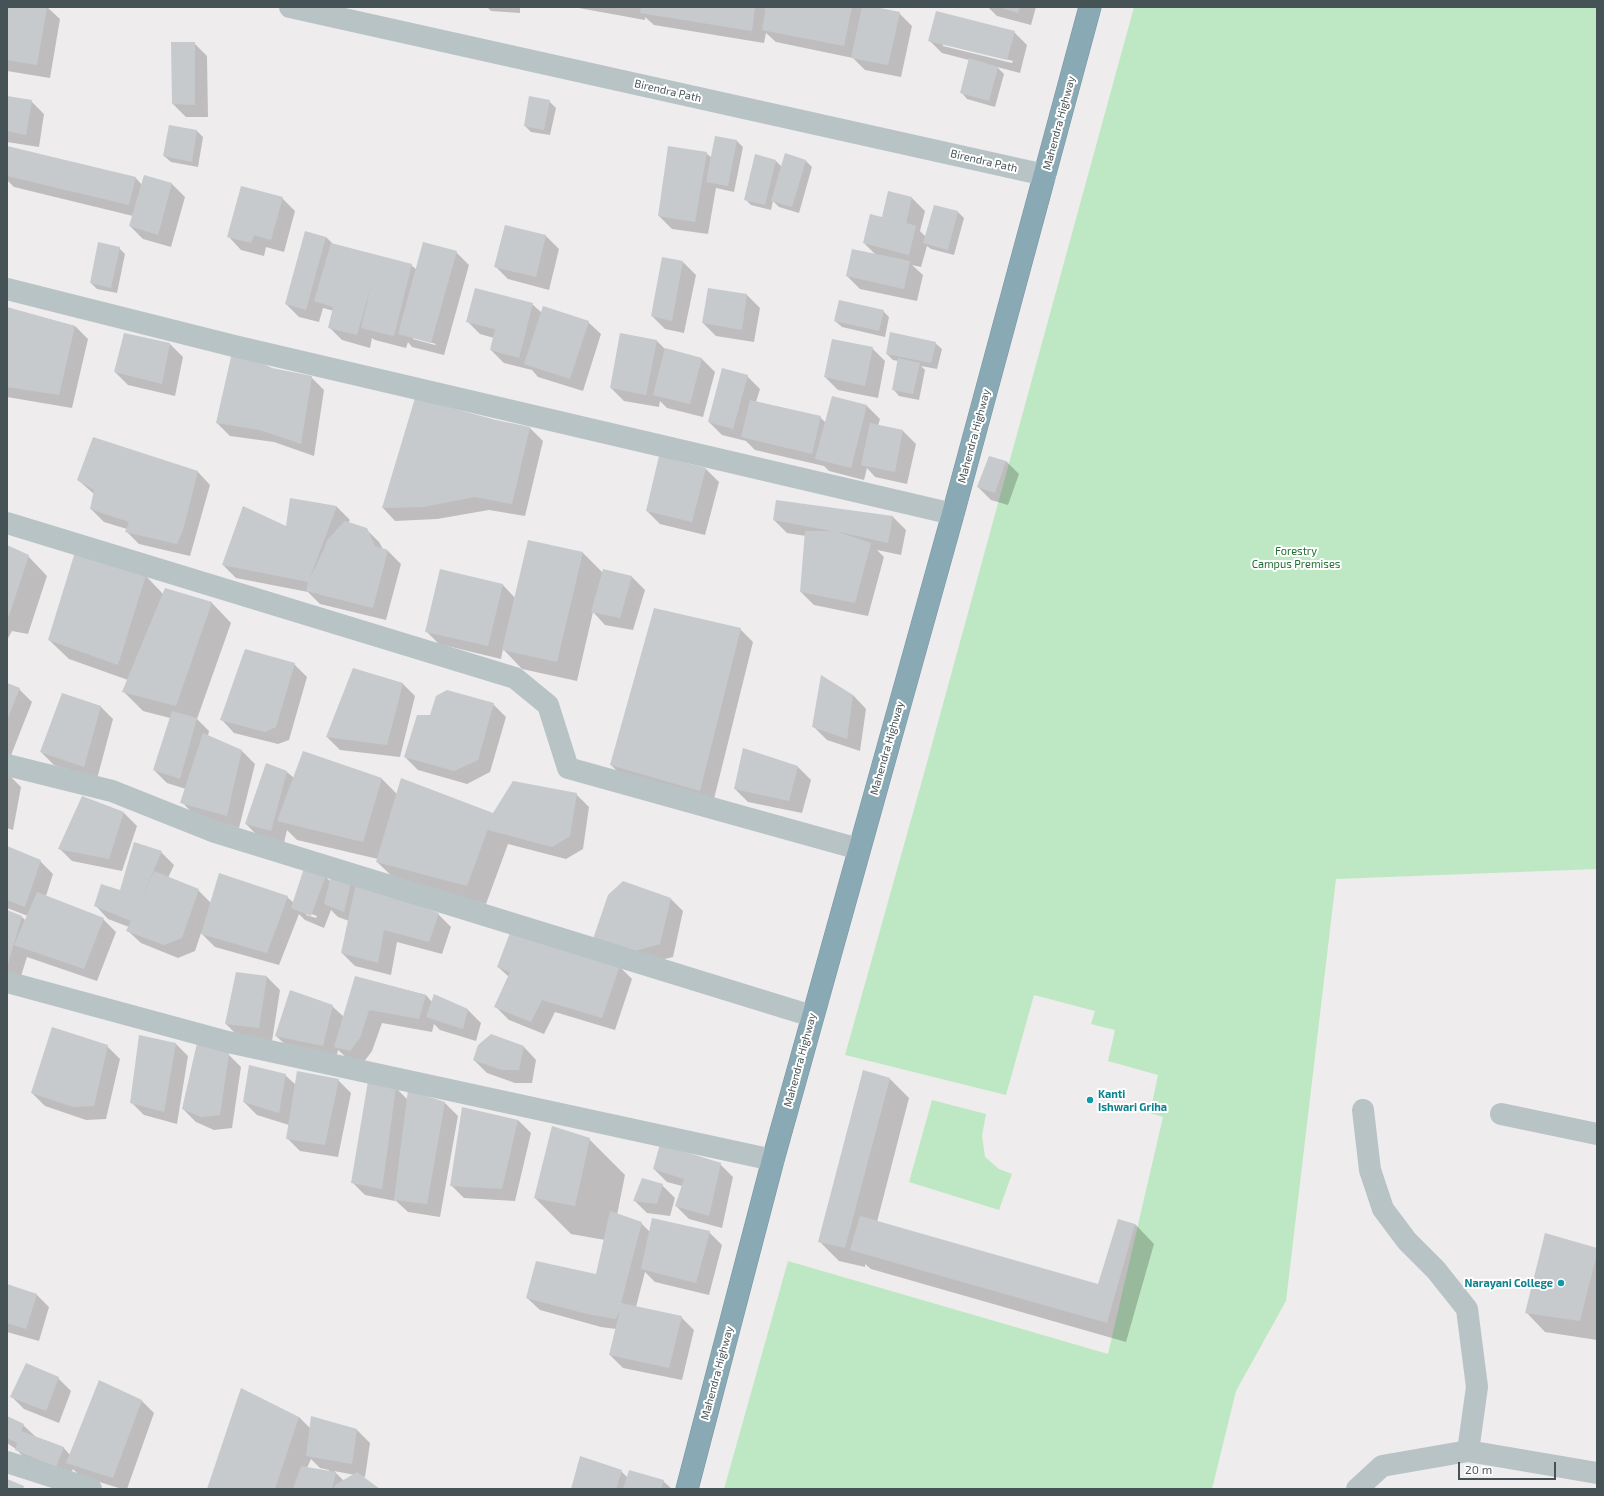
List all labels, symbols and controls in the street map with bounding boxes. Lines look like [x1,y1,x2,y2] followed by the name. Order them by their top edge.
[1040,74,1078,172] street label: Mahendra Highway
[633,77,703,105] street label: Birendra Path
[949,147,1019,175] street label: Birendra Path
[955,387,993,485] street label: Mahendra Highway
[1252,544,1340,570] park label: Forestry Campus Premises
[867,700,907,796] street label: Mahendra Highway
[781,1011,819,1109] street label: Mahendra Highway
[1098,1087,1167,1113] place label: Kanti Ishwari Griha
[1085,1095,1095,1105] marker: Kanti Ishwari Griha
[1465,1276,1553,1290] place label: Narayani College
[1556,1278,1566,1288] marker: Narayani College
[698,1324,736,1422] street label: Mahendra Highway
[1460,1454,1558,1480] scale bar
[1465,1462,1492,1476] text: 20 m

